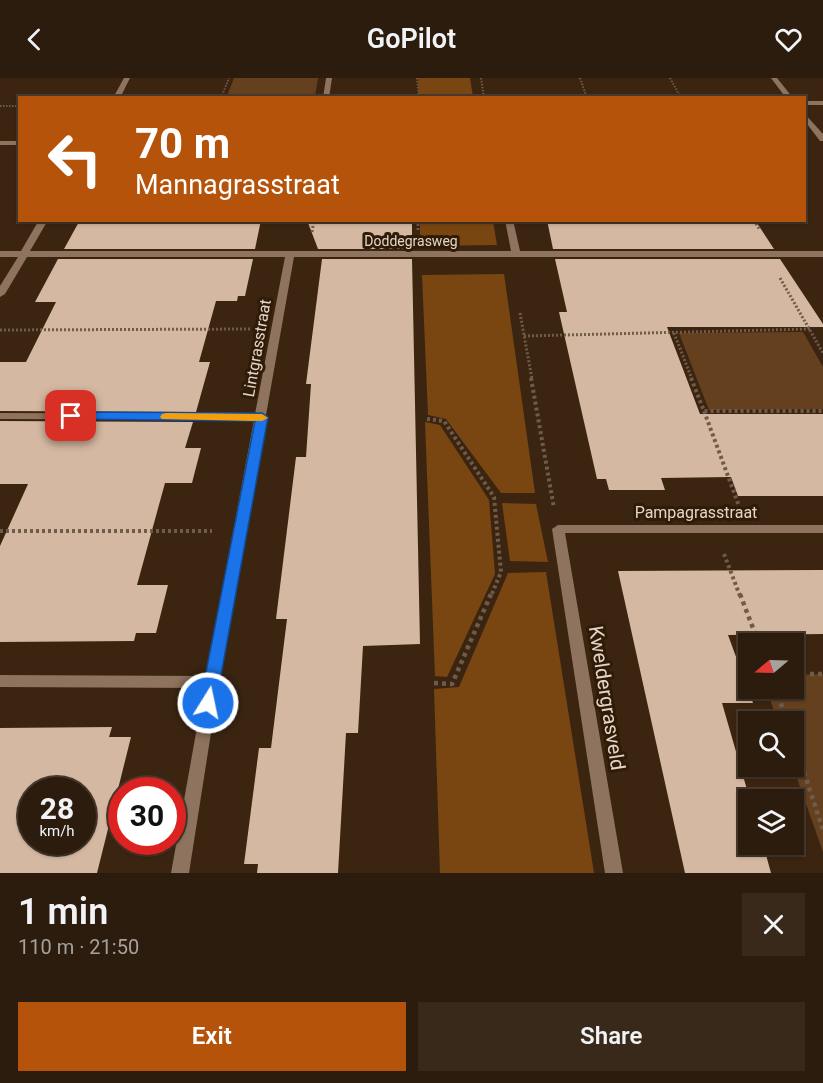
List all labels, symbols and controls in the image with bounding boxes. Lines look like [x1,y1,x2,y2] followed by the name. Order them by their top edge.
[18,23,51,56] icon: back
[367,23,456,55] text: GoPilot
[772,23,805,56] icon: heart
[135,119,230,168] text: 70 m
[36,120,114,198] icon: left
[135,169,340,201] text: Mannagrasstraat
[364,233,458,249] street label: Doddegrasweg
[239,298,275,398] street label: Lintgrasstraat
[45,390,96,441] pin
[54,399,87,432] icon: arrive
[635,503,757,522] street label: Pampagrasstraat
[584,624,630,772] street label: Kweldergrasveld
[738,633,804,699] north arrow
[738,633,804,855] map controls
[176,671,240,735] position arrow
[738,711,804,777] button: search
[108,777,186,855] speed limit sign: 30
[738,789,804,855] button: layers
[40,791,74,826] text: 28
[39,822,75,840] text: km/h
[18,891,108,933] text: 1 min
[742,893,805,956] button: close
[18,935,139,959] text: 110 m · 21:50
[18,1002,406,1071] button: Exit
[418,1002,805,1071] button: Share

